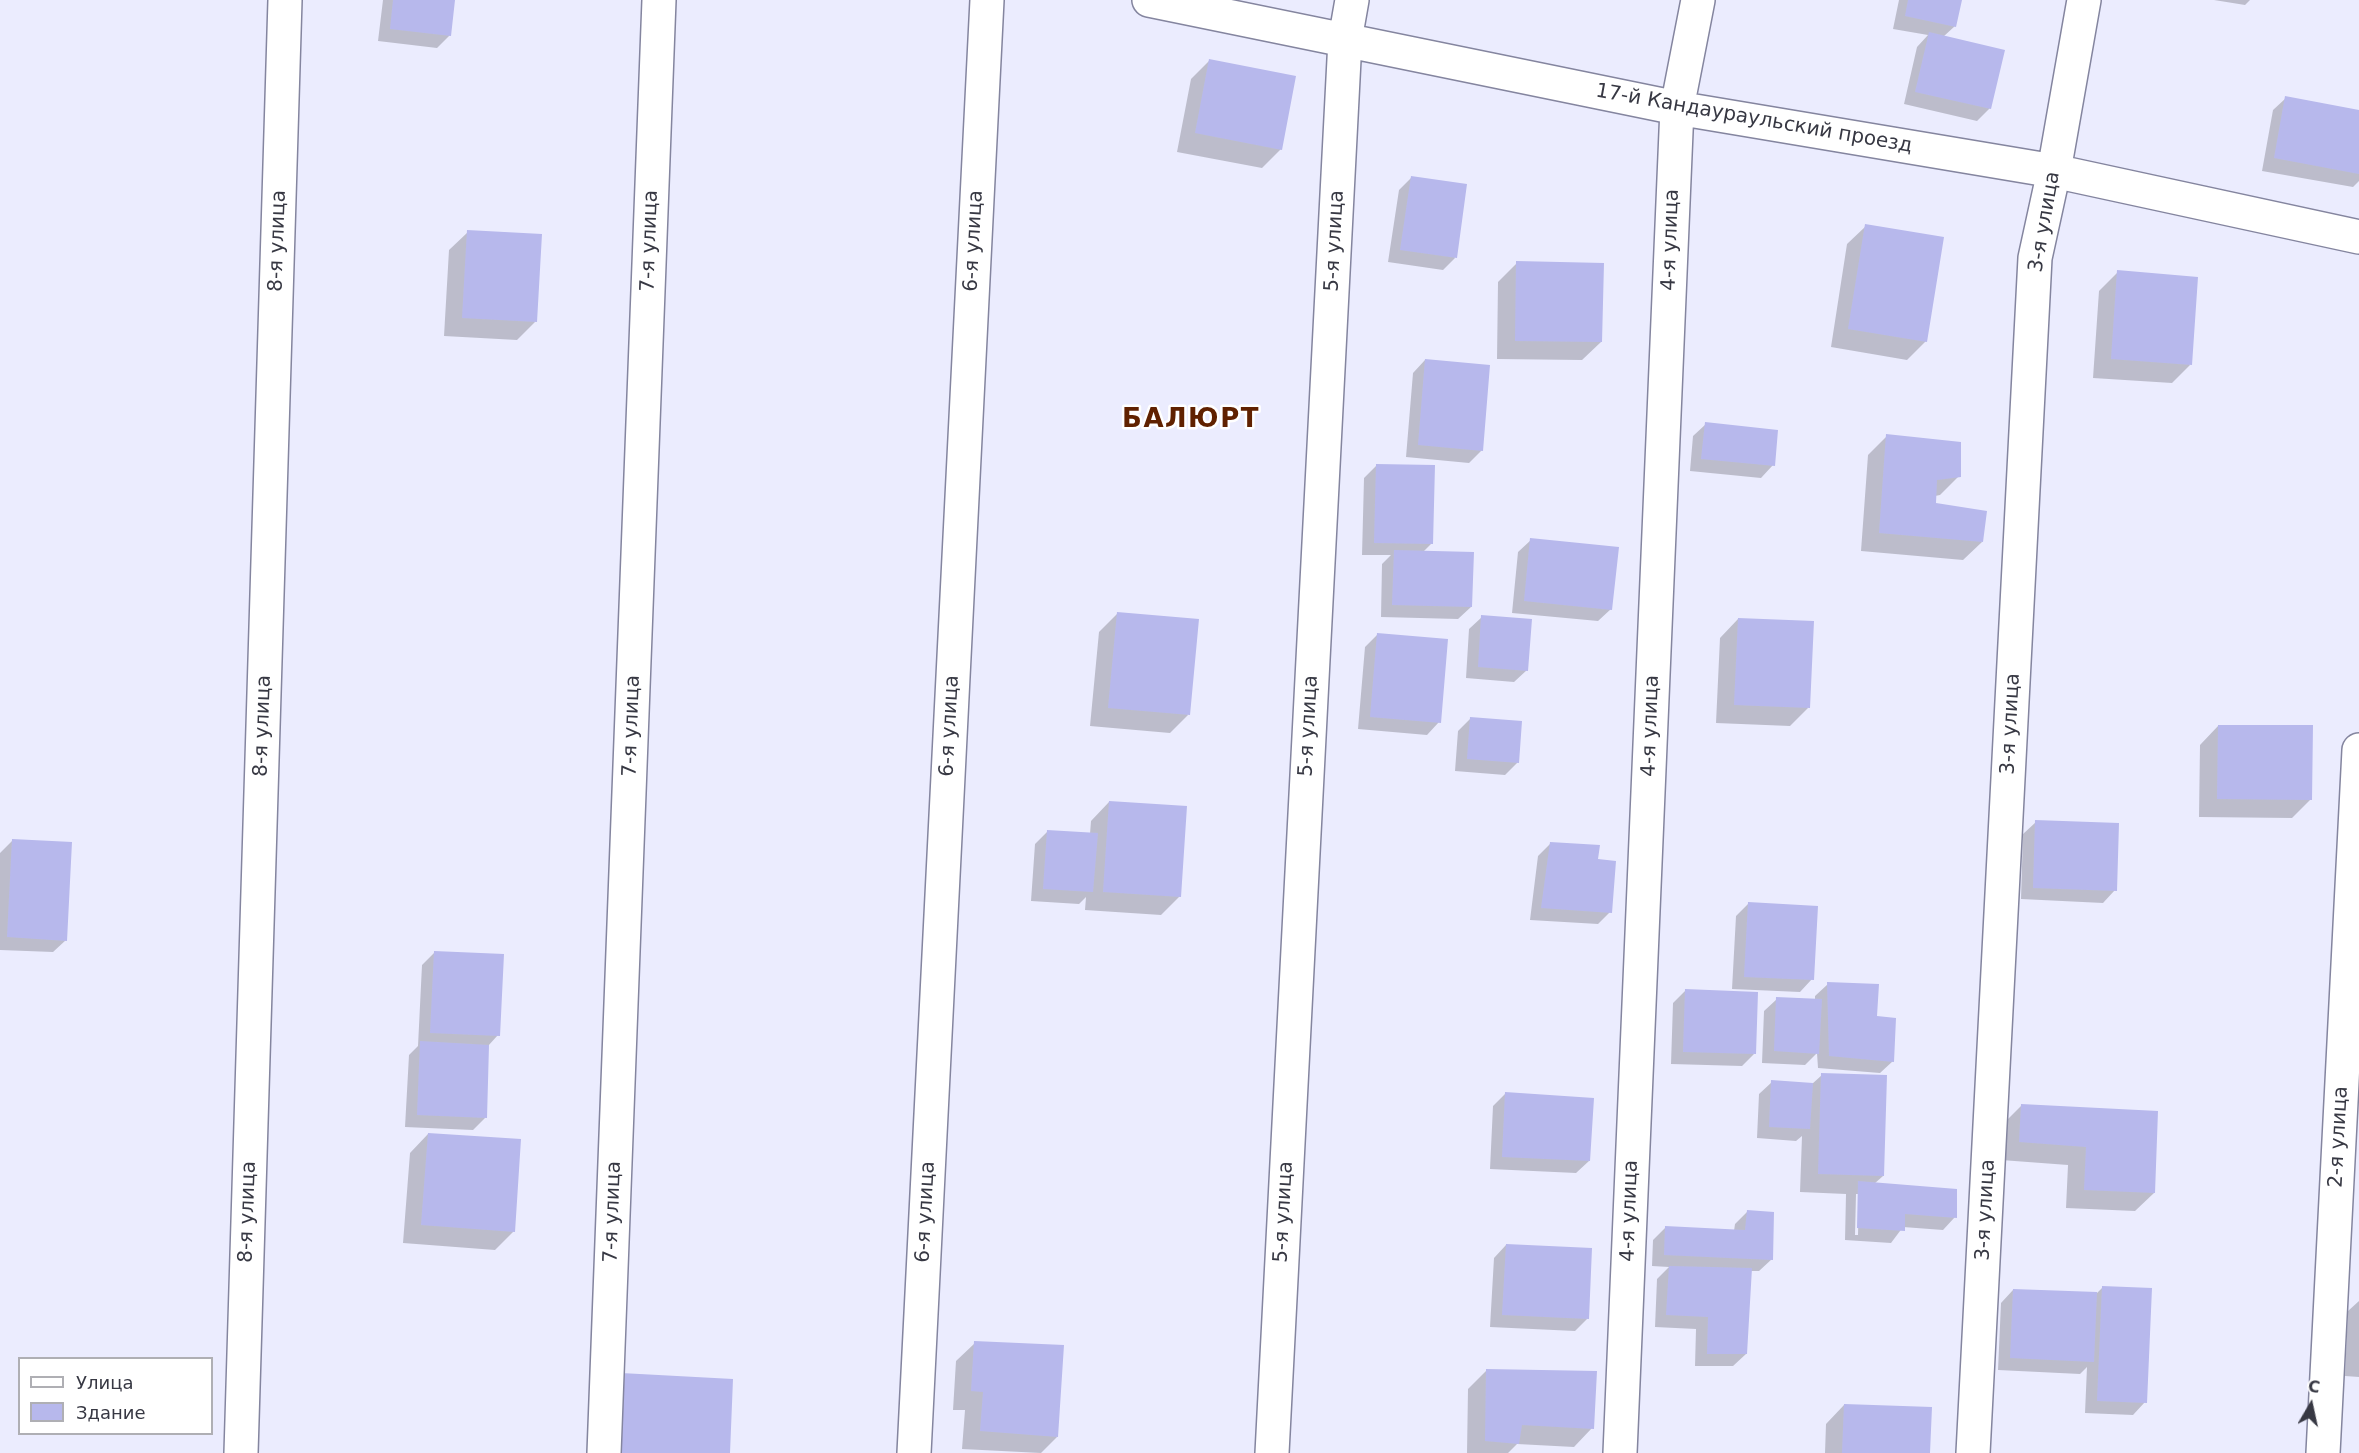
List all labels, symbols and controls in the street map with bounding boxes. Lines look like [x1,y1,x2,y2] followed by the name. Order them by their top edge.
[1594,79,1914,159] street label: 17-й Кандаураульский проезд
[2024,170,2066,274] street label: 3-я улица
[1657,189,1685,291] street label: 4-я улица
[264,190,292,292] street label: 8-я улица
[636,190,664,292] street label: 7-я улица
[959,190,989,292] street label: 6-я улица
[1320,190,1350,292] street label: 5-я улица
[1122,404,1260,436] district label: БАЛЮРТ
[1996,673,2026,775] street label: 3-я улица
[249,675,277,777] street label: 8-я улица
[618,675,646,777] street label: 7-я улица
[935,675,965,777] street label: 6-я улица
[1294,675,1324,777] street label: 5-я улица
[1637,675,1665,777] street label: 4-я улица
[2324,1086,2354,1188] street label: 2-я улица
[1971,1159,2001,1261] street label: 3-я улица
[1616,1160,1644,1262] street label: 4-я улица
[234,1161,262,1263] street label: 8-я улица
[599,1161,627,1263] street label: 7-я улица
[911,1161,941,1263] street label: 6-я улица
[1269,1161,1299,1263] street label: 5-я улица
[18,1357,213,1435] legend
[76,1372,133,1393] text: Улица
[2281,1375,2341,1435] north arrow
[2307,1376,2321,1397] text: С
[76,1402,146,1423] text: Здание

